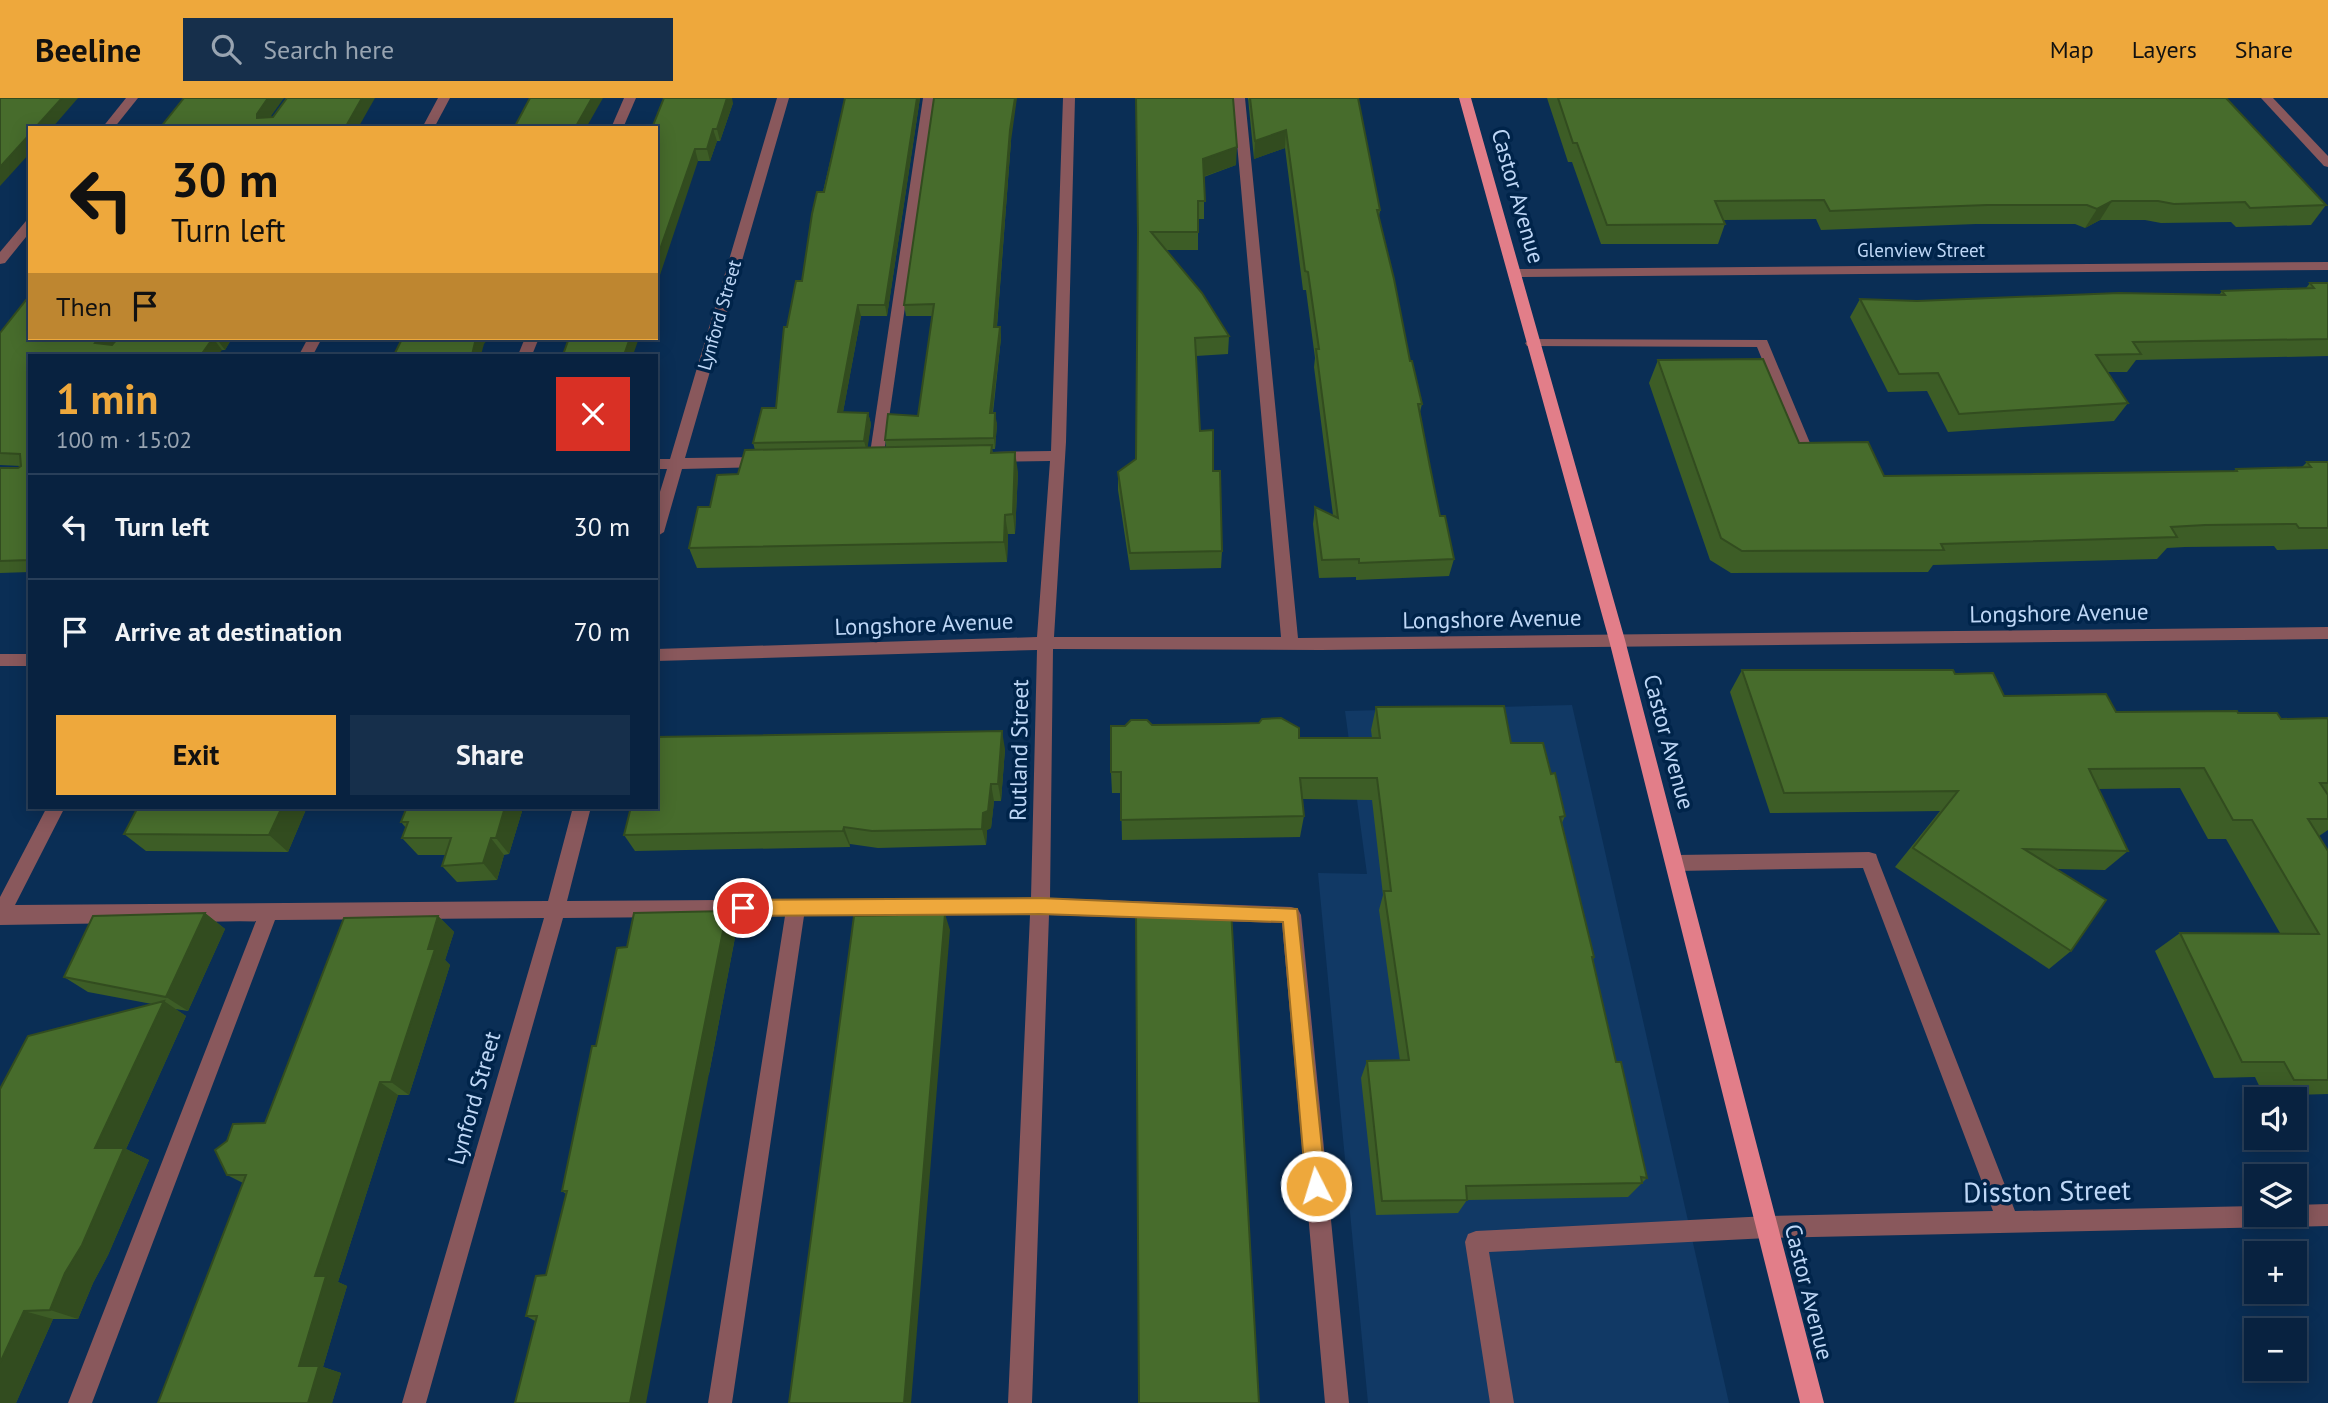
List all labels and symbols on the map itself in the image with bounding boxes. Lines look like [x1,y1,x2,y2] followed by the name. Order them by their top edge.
[1485,125,1552,267] street label: Castor Avenue
[1857,238,1986,262] street label: Glenview Street
[692,257,746,373] street label: Lynford Street
[1969,596,2149,629] street label: Longshore Avenue
[1402,602,1582,635] street label: Longshore Avenue
[834,606,1014,641] street label: Longshore Avenue
[1638,671,1701,813] street label: Castor Avenue
[1003,679,1034,821] street label: Rutland Street
[713,878,773,938] pin
[441,1028,506,1168] street label: Lynford Street
[1279,1149,1353,1223] position arrow
[1963,1171,2132,1210] street label: Disston Street
[1779,1221,1840,1363] street label: Castor Avenue

